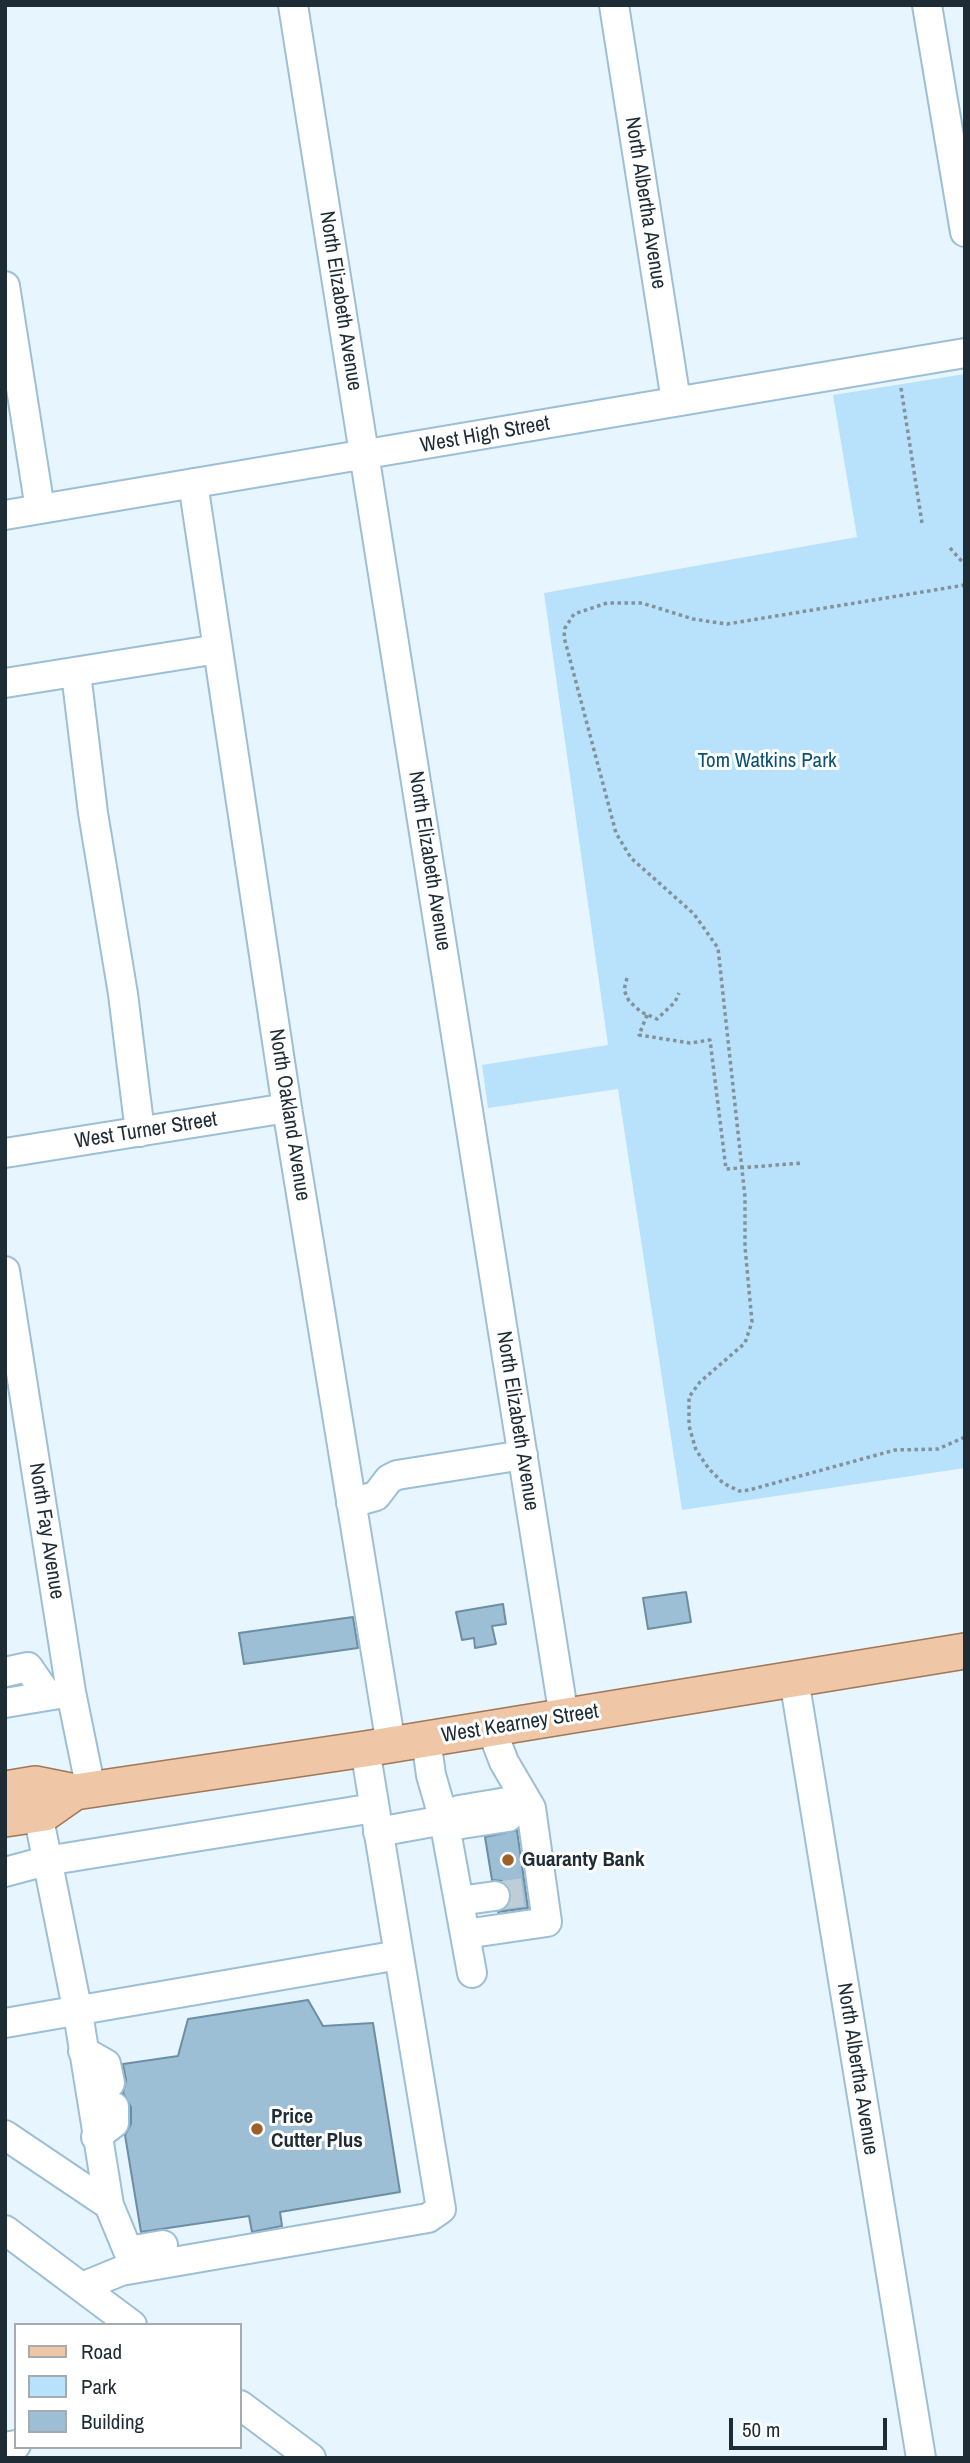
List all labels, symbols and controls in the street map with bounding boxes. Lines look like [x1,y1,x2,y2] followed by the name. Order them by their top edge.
[619,115,671,291] street label: North Albertha Avenue
[313,209,367,393] street label: North Elizabeth Avenue
[418,411,552,459] street label: West High Street
[697,748,837,774] park label: Tom Watkins Park
[402,769,456,953] street label: North Elizabeth Avenue
[263,1027,315,1203] street label: North Oakland Avenue
[73,1107,219,1155] street label: West Turner Street
[490,1329,544,1513] street label: North Elizabeth Avenue
[23,1461,69,1601] street label: North Fay Avenue
[440,1699,600,1749] street label: West Kearney Street
[522,1847,644,1873] place label: Guaranty Bank
[500,1852,516,1868] marker: Guaranty Bank
[831,1981,883,2157] street label: North Albertha Avenue
[271,2104,363,2154] place label: Price Cutter Plus
[249,2121,265,2137] marker: Price Cutter Plus
[14,2323,242,2449] legend
[81,2337,122,2366] text: Road
[81,2372,116,2401] text: Park
[732,2404,890,2448] scale bar
[81,2407,144,2436] text: Building
[742,2415,780,2444] text: 50 m

